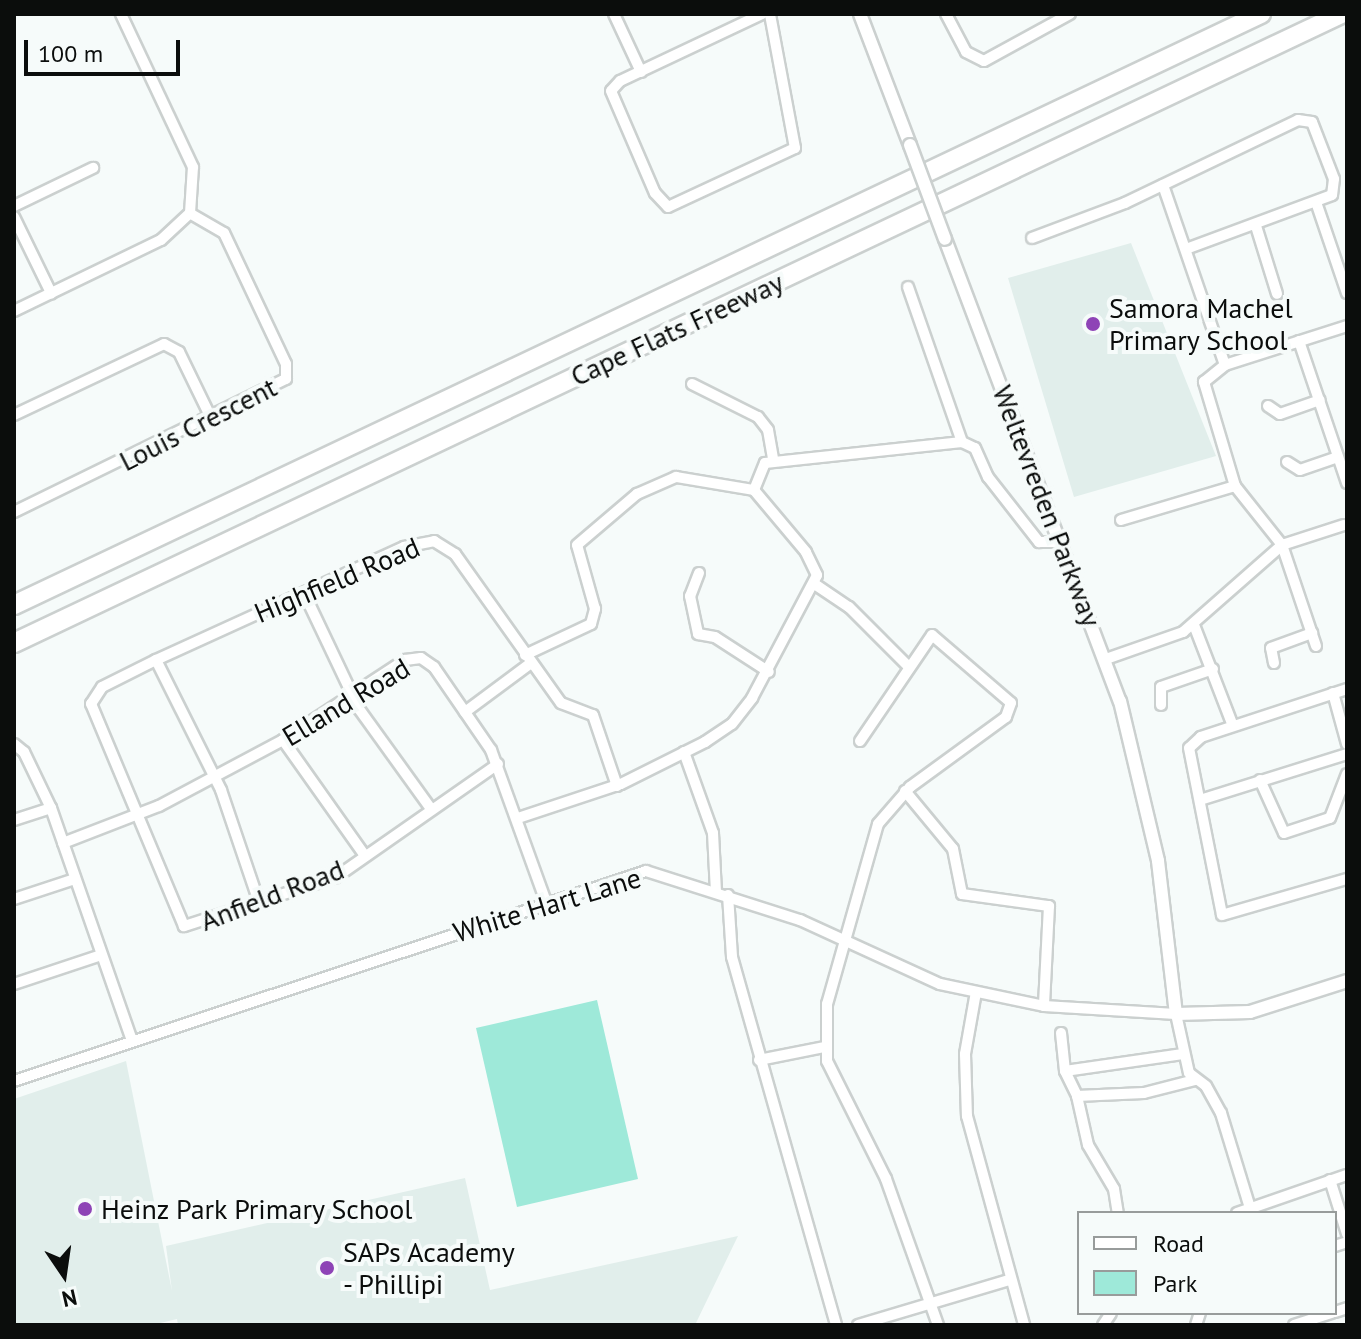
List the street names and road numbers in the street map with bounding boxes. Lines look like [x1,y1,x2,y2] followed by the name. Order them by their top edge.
[565,265,789,393] street label: Cape Flats Freeway
[114,370,282,478] street label: Louis Crescent
[986,381,1108,631] street label: Weltevreden Parkway
[249,530,425,630] street label: Highfield Road
[276,651,416,753] street label: Elland Road
[195,852,349,938] street label: Anfield Road
[449,861,645,949] street label: White Hart Lane

